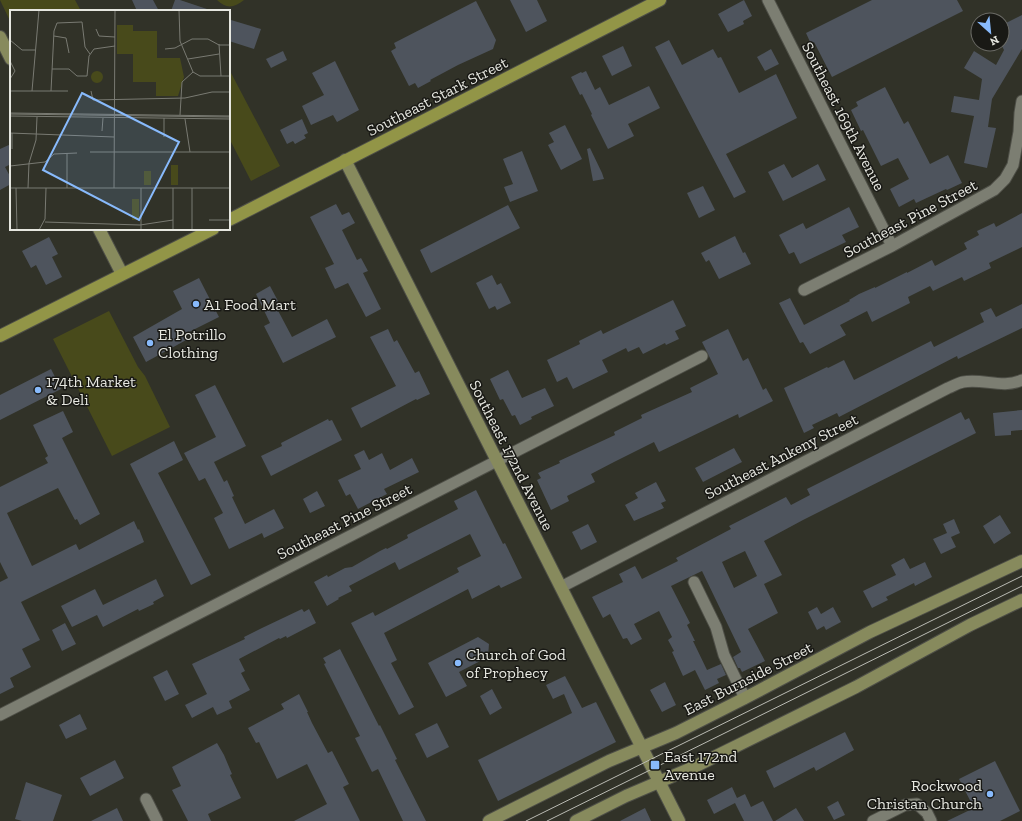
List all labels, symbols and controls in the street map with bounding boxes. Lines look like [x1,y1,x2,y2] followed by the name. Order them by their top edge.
[10,10,230,230] inset map
[970,12,1010,52] north arrow
[987,33,1001,48] text: N
[798,39,889,194] street label: Southeast 169th Avenue
[364,53,511,140] street label: Southeast Stark Street
[840,175,980,262] street label: Southeast Pine Street
[204,295,296,314] place label: A1 Food Mart
[191,299,201,309] marker: A1 Food Mart
[158,325,226,362] place label: El Potrillo Clothing
[145,338,155,348] marker: El Potrillo Clothing
[46,372,136,409] place label: 174th Market & Deli
[465,377,558,533] street label: Southeast 172nd Avenue
[33,385,43,395] marker: 174th Market & Deli
[701,409,861,503] street label: Southeast Ankeny Street
[274,479,415,564] street label: Southeast Pine Street
[681,638,816,719] street label: East Burnside Street
[466,645,566,682] place label: Church of God of Prophecy
[453,658,463,668] marker: Church of God of Prophecy
[664,747,738,784] place label: East 172nd Avenue
[649,759,661,771] marker: East 172nd Avenue
[867,776,982,813] place label: Rockwood Christan Church
[985,789,995,799] marker: Rockwood Christan Church

